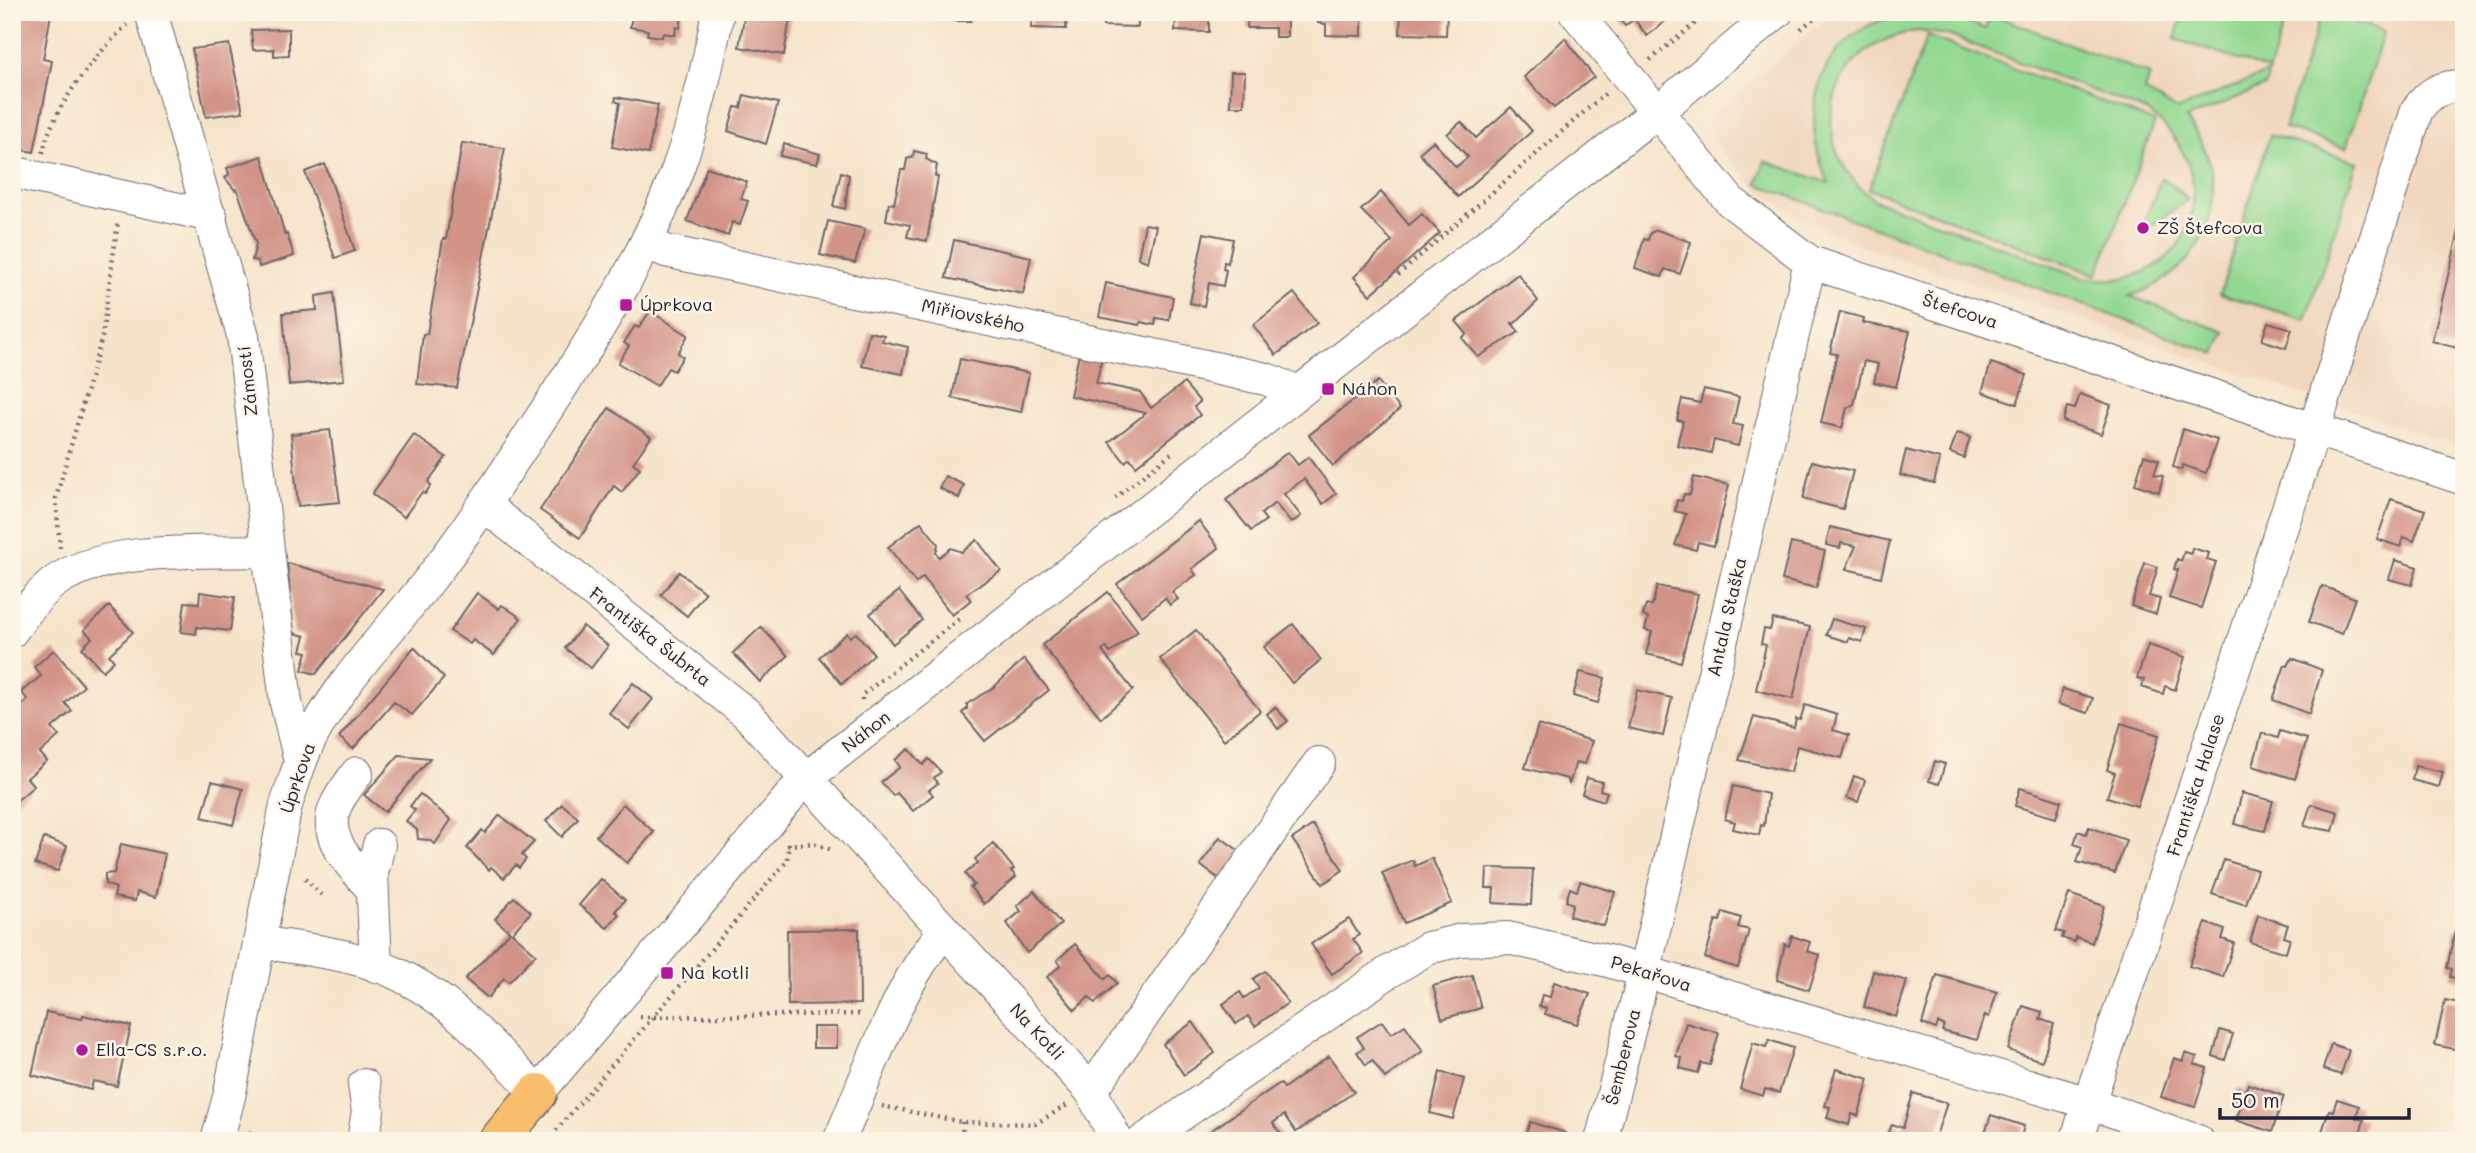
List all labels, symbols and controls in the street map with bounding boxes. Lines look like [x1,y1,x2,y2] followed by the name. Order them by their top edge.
[2157,215,2263,239] place label: ZŠ Štefcova
[2135,220,2151,236] marker: ZŠ Štefcova
[1919,287,2001,334] street label: Štefcova
[640,292,713,316] place label: Úprkova
[919,292,1027,338] street label: Miřiovského
[618,297,634,313] marker: Úprkova
[231,345,263,418] street label: Zámostí
[1342,376,1397,400] place label: Náhon
[1320,381,1336,397] marker: Náhon
[1701,555,1751,679] street label: Antala Staška
[585,581,717,691] street label: Františka Šubrta
[836,705,895,758] street label: Náhon
[2161,710,2229,859] street label: Františka Halase
[274,739,320,816] street label: Úprkova
[1608,949,1695,997] street label: Pekařova
[681,960,749,984] place label: Na kotli
[659,965,675,981] marker: Na kotli
[1005,998,1070,1065] street label: Na Kotli
[1598,1006,1646,1108] street label: Šemberova
[96,1037,207,1061] place label: Ella-CS s.r.o.
[74,1042,90,1058] marker: Ella-CS s.r.o.
[2220,1076,2410,1120] scale bar
[2231,1086,2280,1113] text: 50 m

